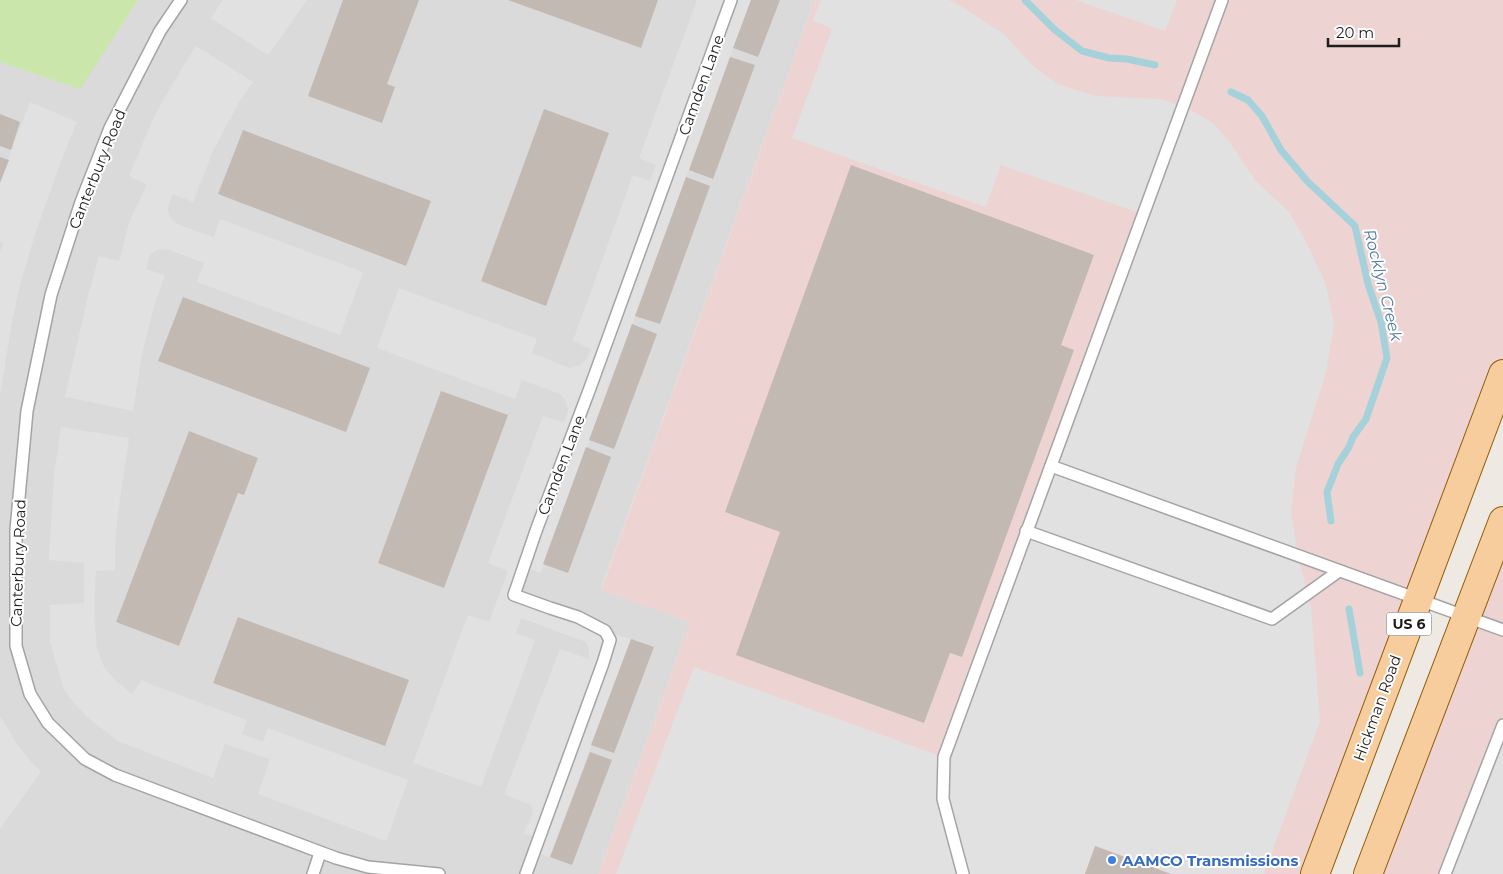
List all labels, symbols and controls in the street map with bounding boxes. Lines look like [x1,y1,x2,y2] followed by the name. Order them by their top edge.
[1328,15,1399,47] scale bar
[1336,23,1374,42] text: 20 m
[674,32,728,138] street label: Camden Lane
[64,106,130,232] street label: Canterbury Road
[1360,227,1406,344] water label: Rocklyn Creek
[533,412,589,518] street label: Camden Lane
[6,499,30,627] street label: Canterbury Road
[1386,612,1432,636] road number: US 6
[1349,652,1405,764] street label: Hickman Road
[1121,851,1298,870] place label: AAMCO Transmissions
[1106,854,1118,866] marker: AAMCO Transmissions

